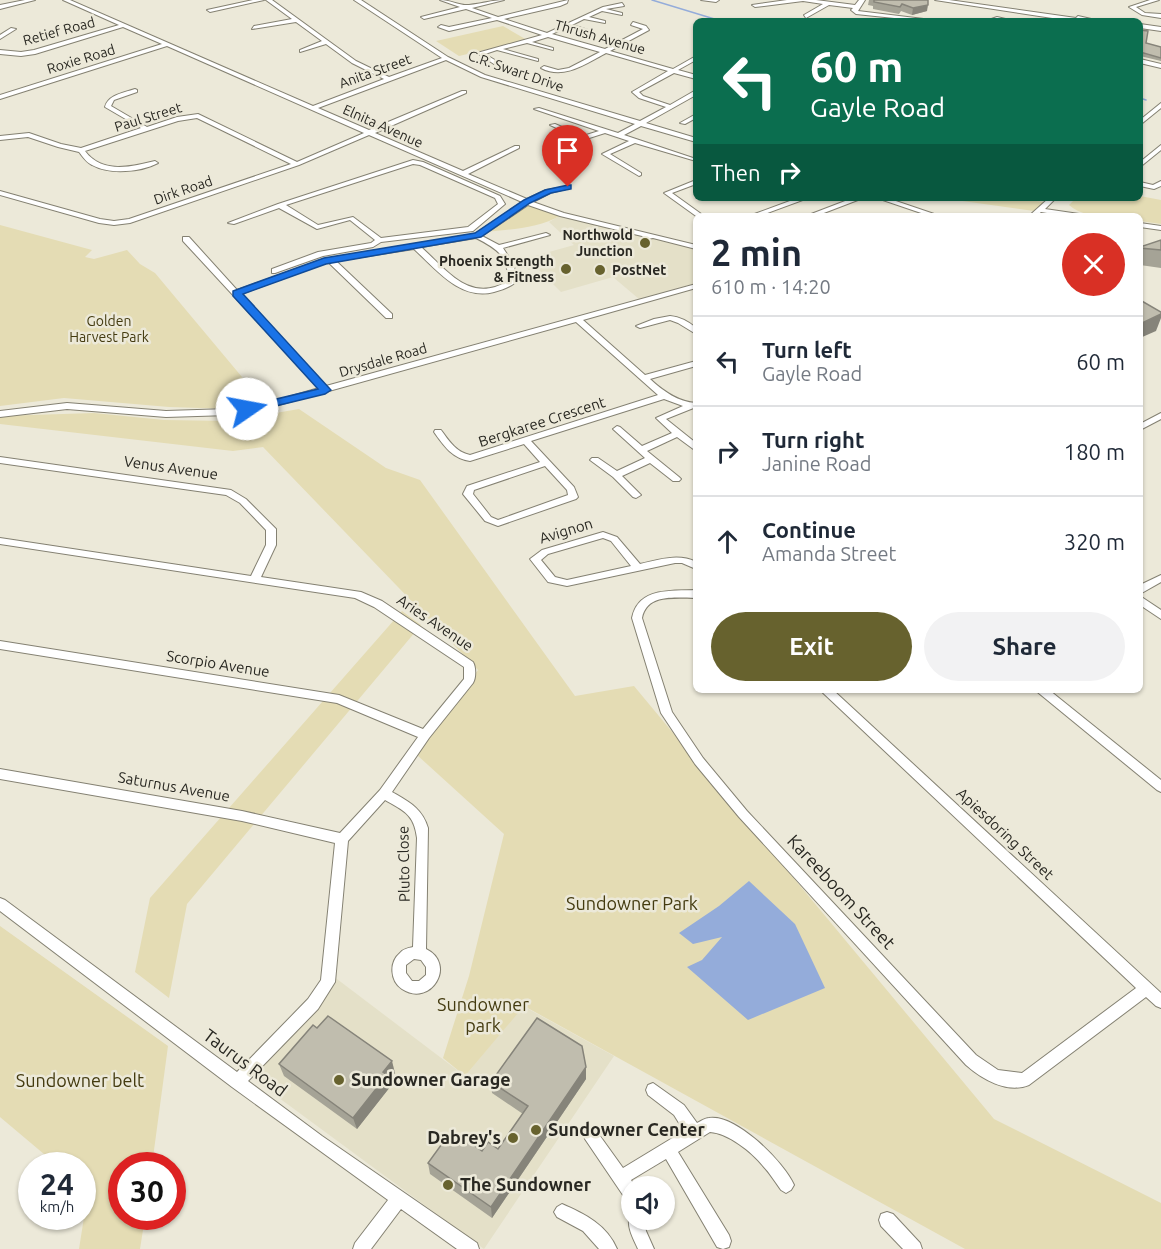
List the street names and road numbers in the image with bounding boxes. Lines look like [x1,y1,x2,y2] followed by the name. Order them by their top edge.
[21,14,97,48] street label: Retief Road
[553,16,647,58] street label: Thrush Avenue
[45,41,117,77] street label: Roxie Road
[466,47,566,95] street label: C.R. Swart Drive
[337,50,414,91] street label: Anita Street
[112,99,184,135] street label: Paul Street
[340,101,426,151] street label: Elnita Avenue
[151,172,215,208] street label: Dirk Road
[337,340,429,380] street label: Drysdale Road
[476,393,608,450] street label: Bergkaree Crescent
[123,452,219,483] street label: Venus Avenue
[537,514,595,547] street label: Avignon
[394,591,476,654] street label: Aries Avenue
[165,647,271,680] street label: Scorpio Avenue
[117,768,231,805] street label: Saturnus Avenue
[953,784,1057,883] street label: Apiesdoring Street
[394,826,413,902] street label: Pluto Close
[784,830,900,952] street label: Kareeboom Street
[200,1024,291,1100] street label: Taurus Road

